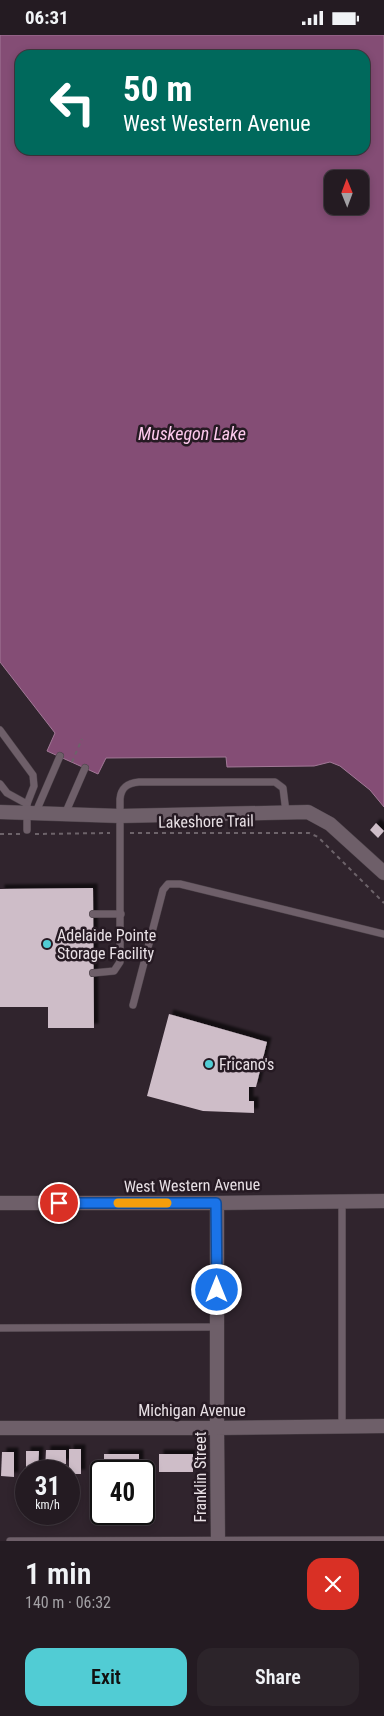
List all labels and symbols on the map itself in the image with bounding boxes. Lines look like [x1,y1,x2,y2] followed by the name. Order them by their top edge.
[324,170,369,215] north arrow
[138,423,246,444] water label: Muskegon Lake
[158,811,254,832] street label: Lakeshore Trail
[57,926,156,963] place label: Adelaide Pointe Storage Facility
[41,938,53,950] marker: Adelaide Pointe Storage Facility
[219,1055,274,1074] place label: Fricano's
[203,1058,215,1070] marker: Fricano's
[124,1175,260,1196] street label: West Western Avenue
[38,1182,80,1224] pin
[190,1263,242,1315] position arrow
[138,1401,246,1420] street label: Michigan Avenue
[191,1431,210,1522] street label: Franklin Street
[90,1460,155,1525] speed limit sign: 40

